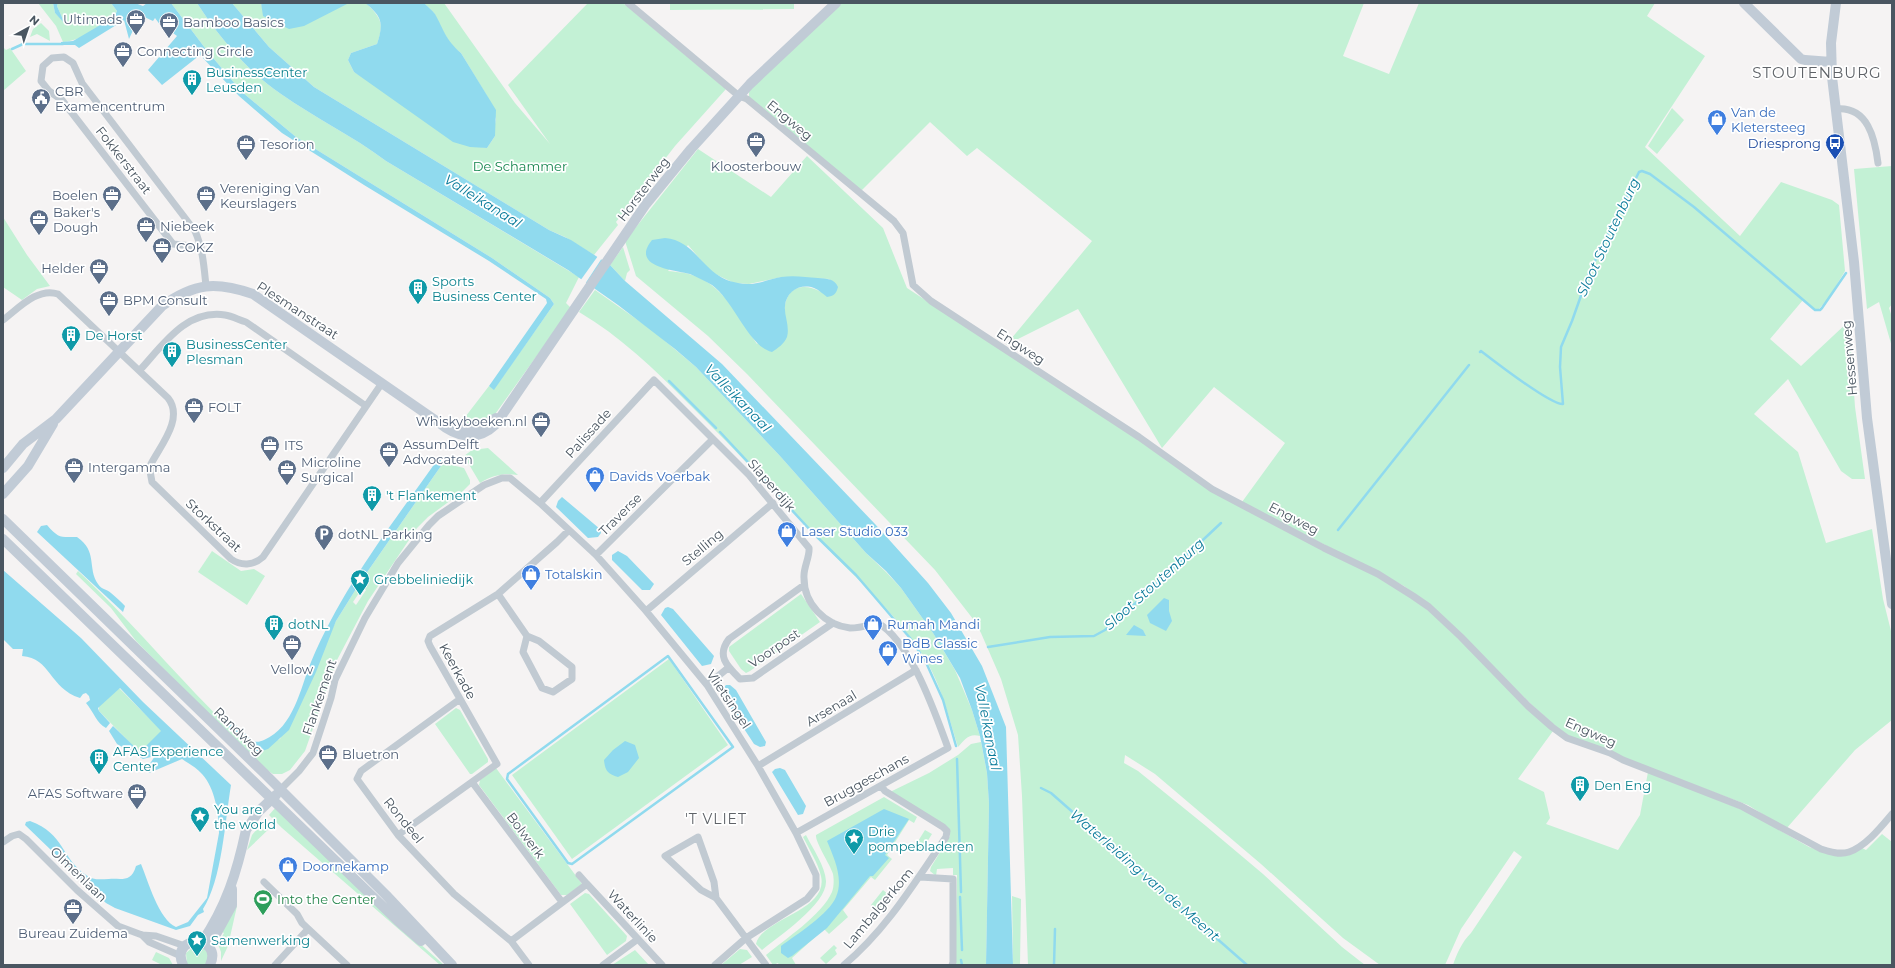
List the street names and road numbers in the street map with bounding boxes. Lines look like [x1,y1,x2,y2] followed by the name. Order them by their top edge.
[764,96,816,144] street label: Engweg
[93,123,155,197] street label: Fokkerstraat
[614,154,672,224] street label: Horsterweg
[254,278,342,342] street label: Plesmanstraat
[1838,320,1860,396] street label: Hessenweg
[994,324,1048,368] street label: Engweg
[562,405,614,461] street label: Palissade
[745,455,799,515] street label: Slaperdijk
[595,489,645,539] street label: Traverse
[183,495,245,555] street label: Storkstraat
[1266,498,1322,538] street label: Engweg
[678,525,726,569] street label: Stelling
[745,625,803,671] street label: Voorpost
[436,640,480,702] street label: Keerkade
[299,657,339,737] street label: Flankement
[703,666,755,732] street label: Vlietsingel
[803,687,859,729] street label: Arsenaal
[211,703,267,759] street label: Randweg
[1563,714,1619,750] street label: Engweg
[821,750,911,810] street label: Bruggeschans
[381,794,427,846] street label: Rondeel
[504,809,549,861] street label: Bolwerk
[47,843,111,905] street label: Olmenlaan
[840,864,916,952] street label: Lambalgerkom
[604,886,662,946] street label: Waterlinie

